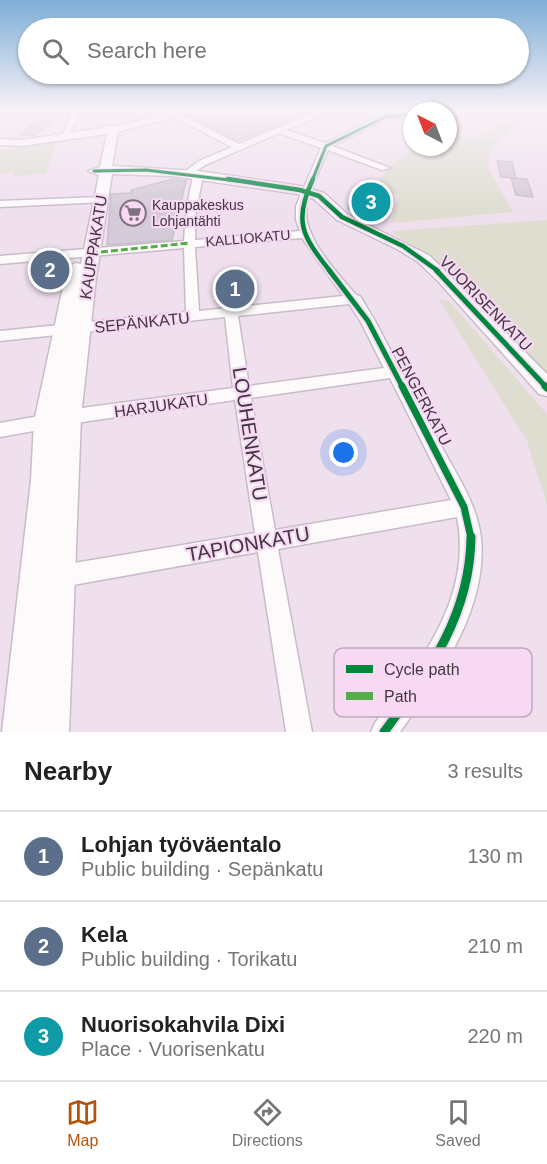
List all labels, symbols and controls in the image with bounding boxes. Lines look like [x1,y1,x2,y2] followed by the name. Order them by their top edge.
[18,18,529,84] search box
[39,35,72,68] icon: search
[87,38,207,63] text: Search here
[403,102,457,156] north arrow
[352,180,391,224] pin: 3
[77,194,110,300] street label: KAUPPAKATU
[152,197,244,229] place label: Kauppakeskus Lohjantähti
[118,198,148,228] supermarket icon: Kauppakeskus Lohjantähti
[205,226,291,250] street label: KALLIOKATU
[31,248,70,292] pin: 2
[436,252,535,354] street label: VUORISENKATU
[216,266,254,312] pin: 1
[94,309,191,336] street label: SEPÄNKATU
[388,344,455,448] street label: PENGERKATU
[229,366,271,502] street label: LOUHENKATU
[113,390,209,421] street label: HARJUKATU
[329,438,358,467] your location
[185,522,311,566] street label: TAPIONKATU
[334,648,532,717] legend
[384,661,460,678] text: Cycle path
[384,688,417,705] text: Path
[24,756,112,786] text: Nearby
[447,760,523,782] text: 3 results
[81,832,281,857] text: Lohjan työväentalo
[38,845,49,867] text: 1
[467,845,523,867] text: 130 m
[81,858,323,880] text: Public building · Sepänkatu
[81,922,127,947] text: Kela
[38,935,49,957] text: 2
[467,935,523,957] text: 210 m
[81,948,297,970] text: Public building · Torikatu
[81,1012,285,1037] text: Nuorisokahvila Dixi
[38,1025,49,1047] text: 3
[467,1025,523,1047] text: 220 m
[81,1038,265,1060] text: Place · Vuorisenkatu
[66,1096,99,1150] tab: Map
[232,1096,303,1150] tab: Directions
[435,1096,481,1150] tab: Saved

